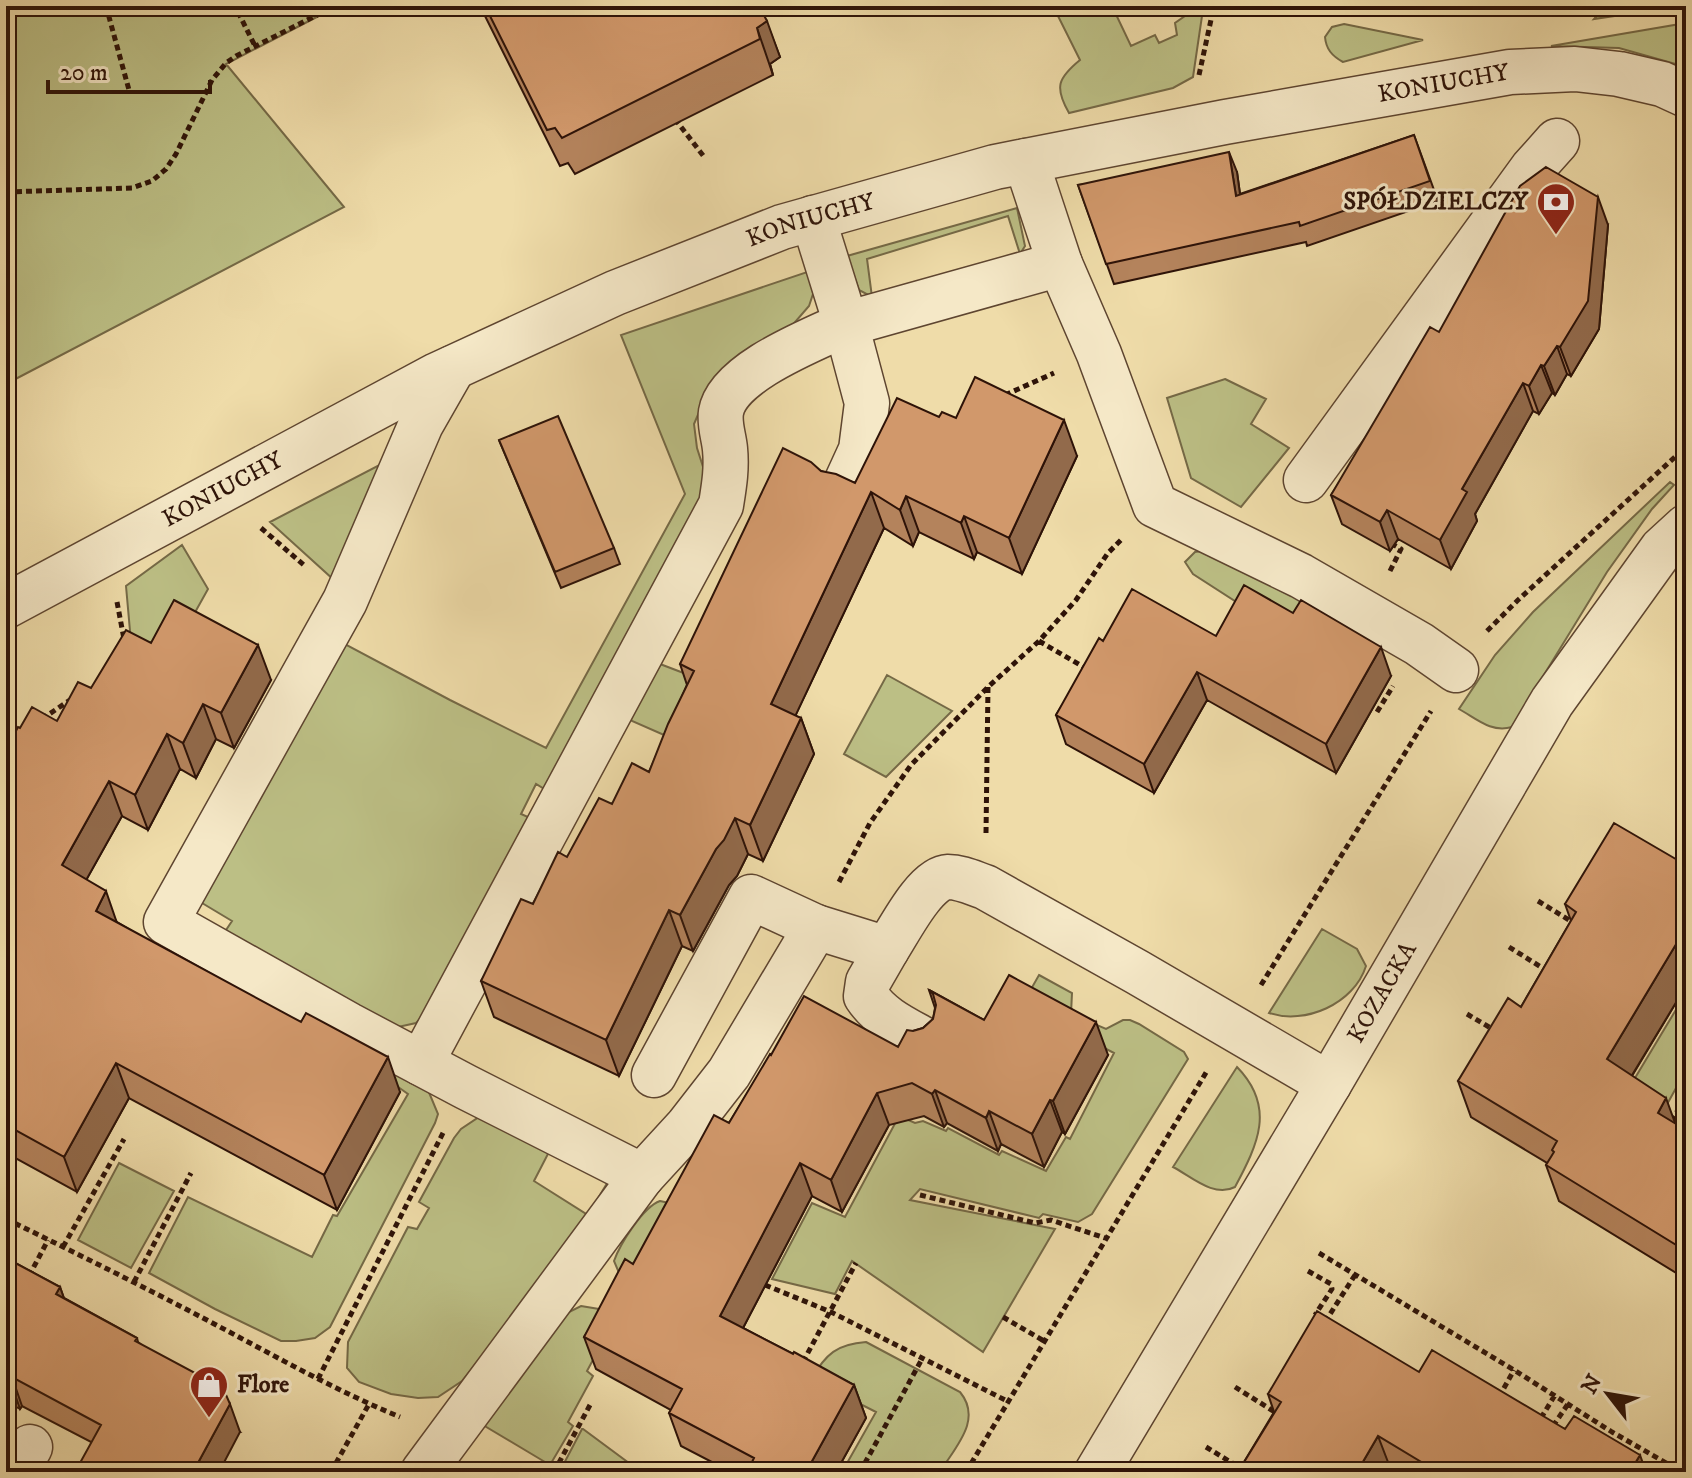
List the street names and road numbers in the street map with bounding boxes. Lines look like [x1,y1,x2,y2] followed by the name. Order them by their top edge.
[1376,57,1512,110] street label: KONIUCHY
[742,186,879,254] street label: KONIUCHY
[157,445,289,534] street label: KONIUCHY
[1341,936,1424,1048] street label: KOZACKA

